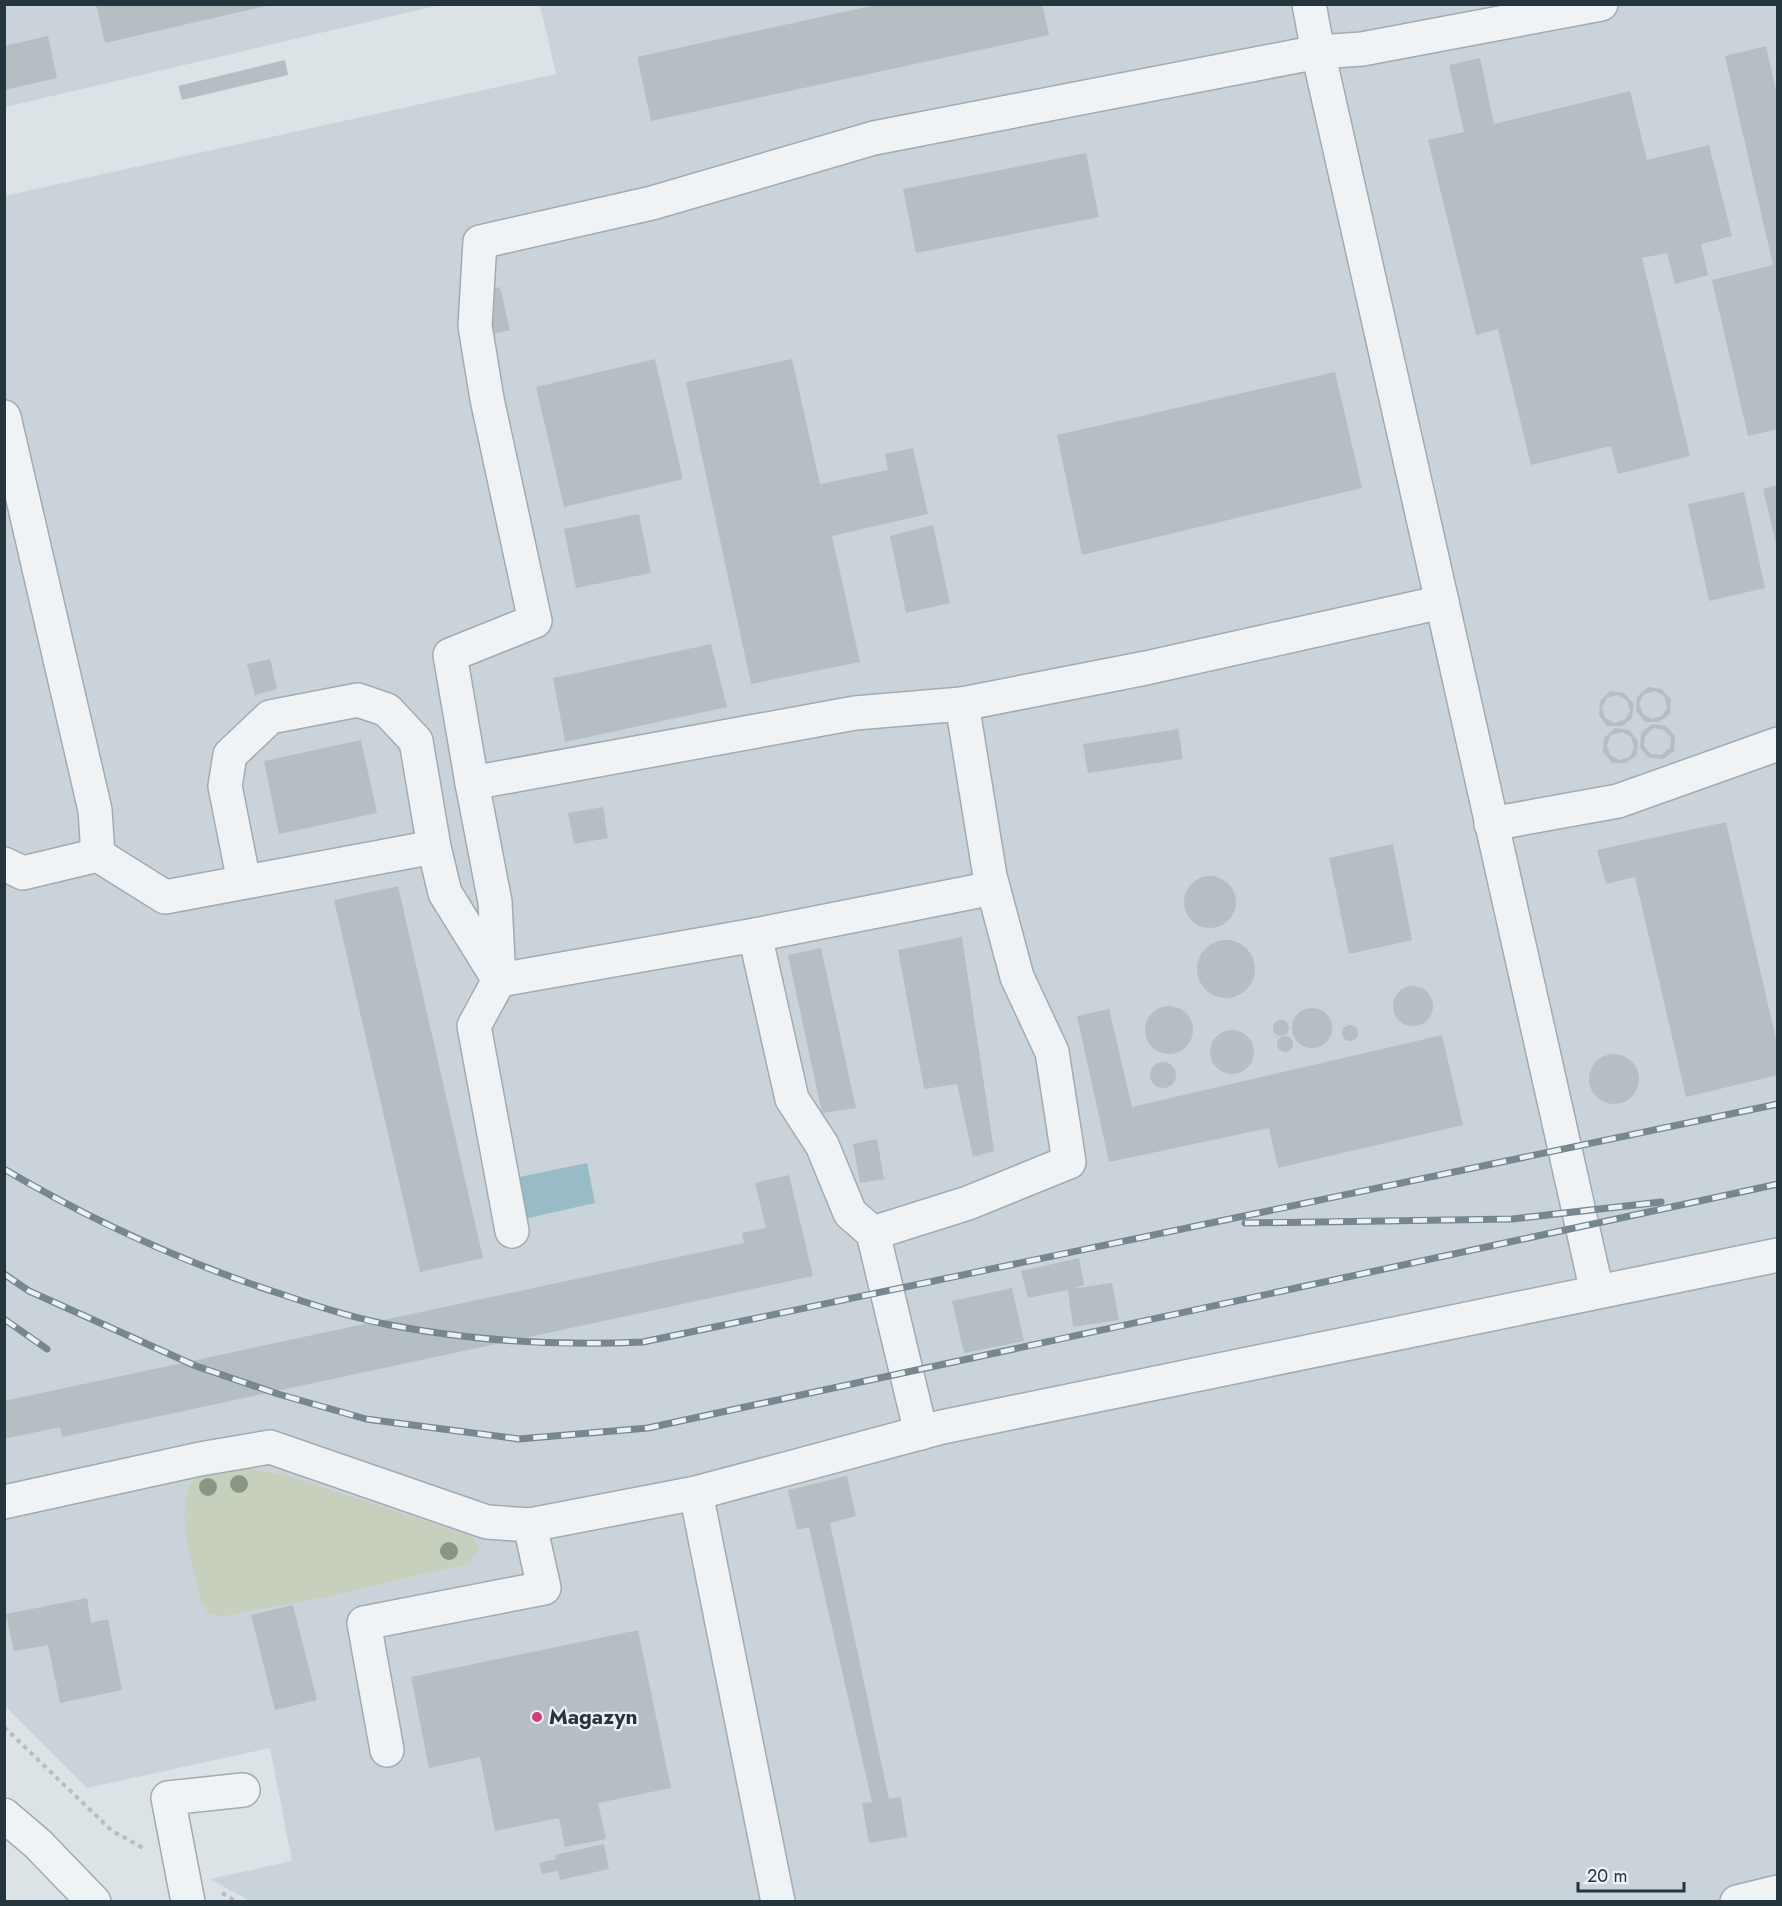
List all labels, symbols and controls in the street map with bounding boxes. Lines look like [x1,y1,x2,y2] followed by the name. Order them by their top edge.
[549,1702,637,1732] place label: Magazyn
[530,1710,544,1724] marker: Magazyn
[1578,1855,1684,1893] scale bar
[1587,1863,1627,1889] text: 20 m

